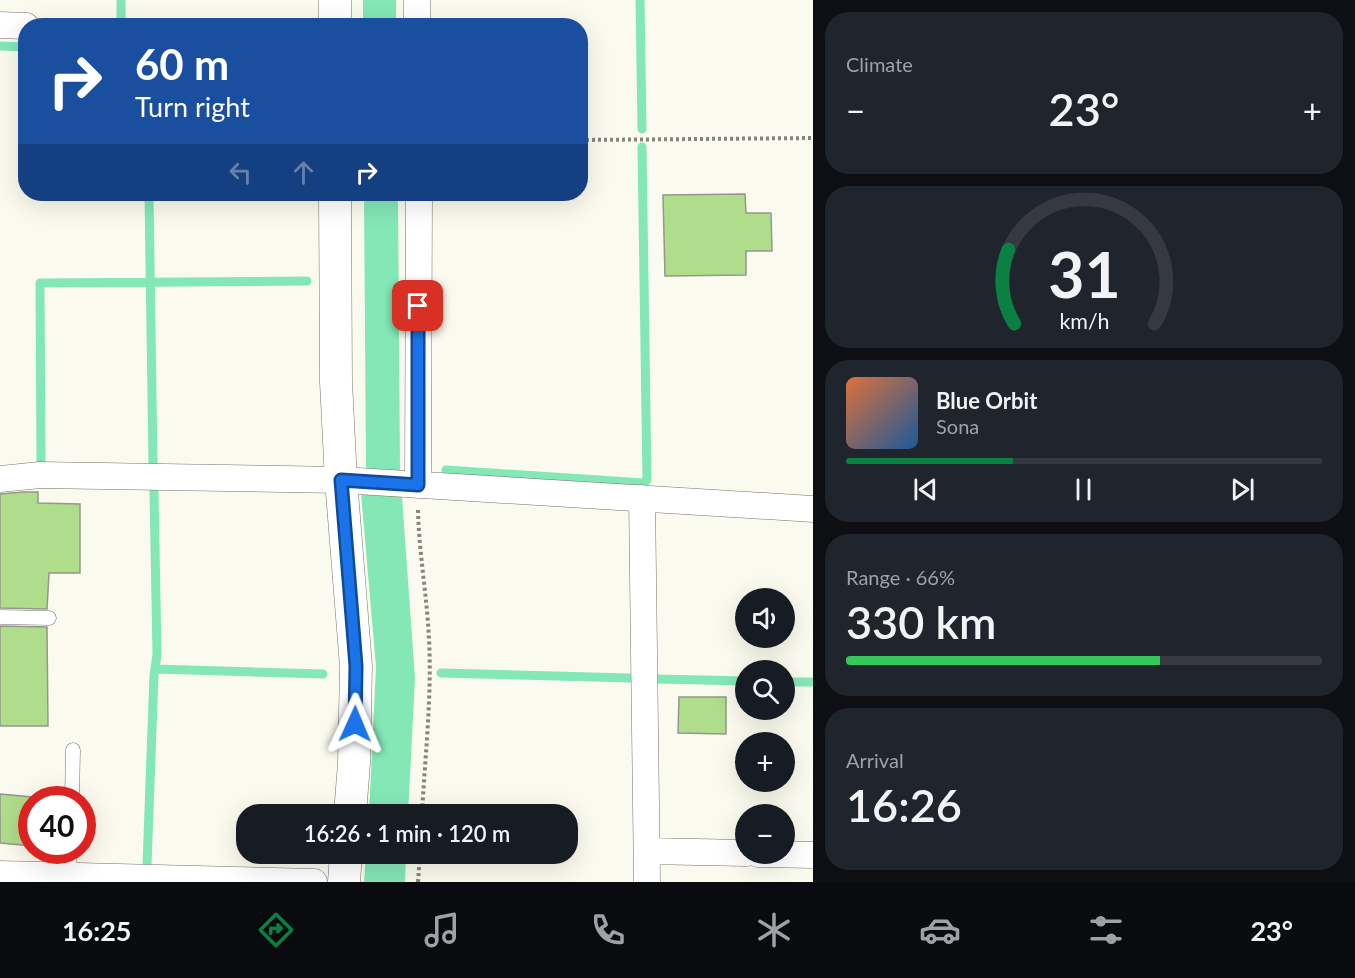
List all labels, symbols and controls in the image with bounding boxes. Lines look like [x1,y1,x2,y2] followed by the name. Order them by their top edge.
[135,39,229,89] text: 60 m
[36,42,114,120] icon: right
[846,52,913,76] text: Climate
[1049,82,1119,136] text: 23°
[135,90,250,123] text: Turn right
[846,90,865,130] text: −
[1303,90,1322,130] text: +
[224,156,257,189] icon: left
[287,156,320,189] icon: ahead
[350,156,383,189] icon: right
[1048,236,1120,311] text: 31
[392,280,443,331] pin
[401,289,434,322] icon: arrive
[1059,308,1109,334] text: km/h
[936,387,1037,414] text: Blue Orbit
[936,414,979,438] text: Sona
[909,473,942,506] icon: previous
[1067,473,1100,506] icon: pause
[1226,473,1259,506] icon: next
[846,565,955,589] text: Range · 66%
[735,588,795,864] map controls
[735,588,795,648] button: sound
[846,595,996,649] text: 330 km
[735,660,795,720] button: search
[323,692,387,756] position arrow
[735,732,795,792] button: +
[846,748,904,772] text: Arrival
[846,778,962,832] text: 16:26
[18,786,96,864] speed limit sign: 40
[735,804,795,864] button: −
[304,820,510,847] text: 16:26 · 1 min · 120 m
[255,909,297,951] icon: directions
[421,909,463,951] icon: music
[587,909,629,951] icon: phone
[753,909,795,951] icon: climate
[919,909,961,951] icon: car
[1085,909,1127,951] icon: filters
[62,914,132,947] text: 16:25
[1250,914,1293,947] text: 23°

